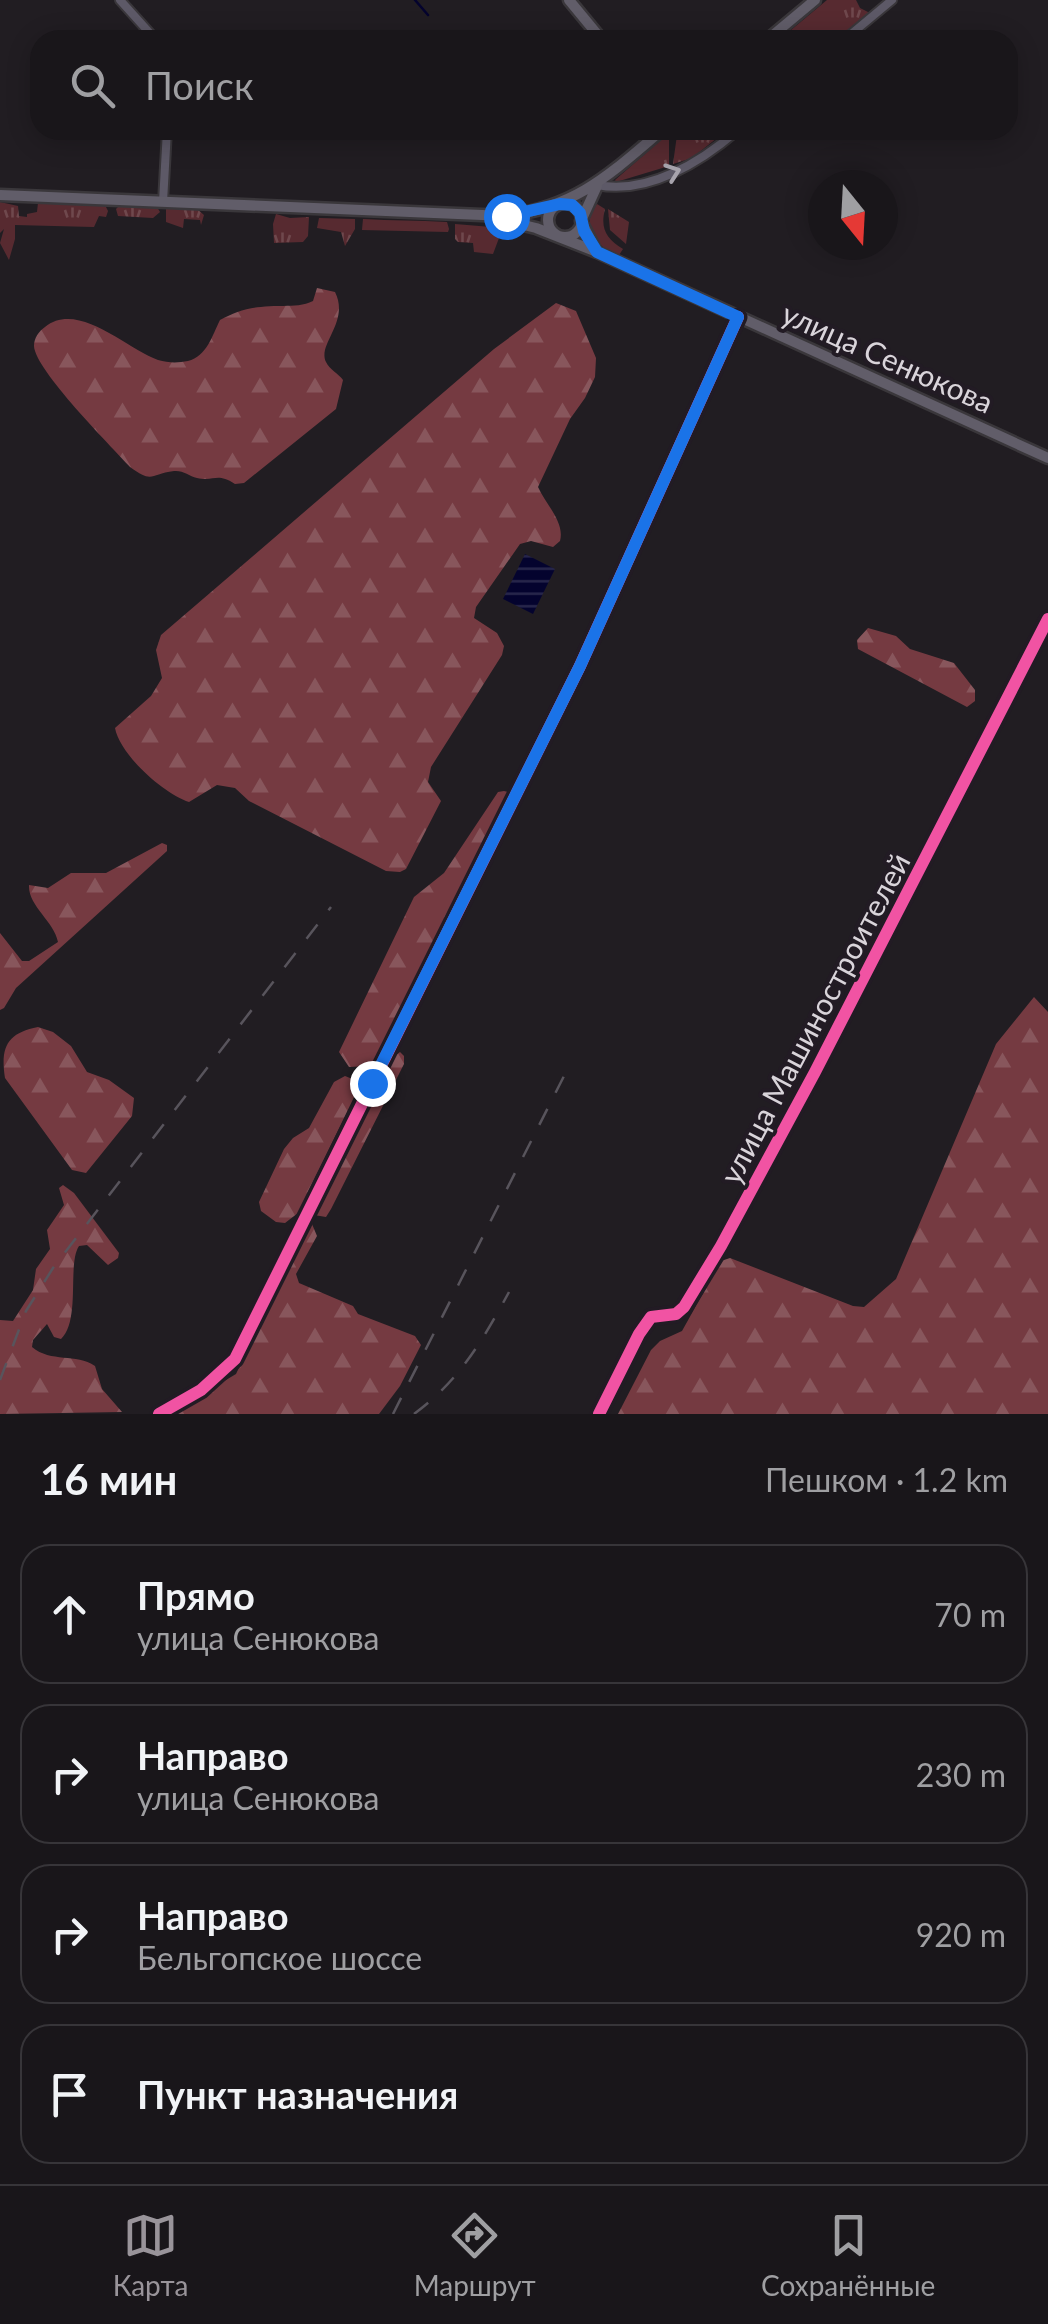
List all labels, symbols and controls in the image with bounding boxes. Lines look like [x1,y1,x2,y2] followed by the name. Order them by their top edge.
[30,30,1018,140] search box
[65,58,120,113] icon: search
[145,62,254,108] text: Поиск
[663,163,680,184] one-way arrow
[808,170,898,260] north arrow
[484,194,530,240] route start
[777,294,999,420] street label: улица Сенюкова
[711,846,917,1190] street label: улица Машиностроителей
[350,1061,396,1107] route end
[40,1454,177,1504] text: 16 мин
[765,1460,1008,1499] text: Пешком · 1.2 km
[137,1572,255,1618] text: Прямо
[42,1587,97,1642] icon: ahead
[934,1595,1006,1634] text: 70 m
[137,1618,379,1657] text: улица Сенюкова
[137,1732,289,1778] text: Направо
[42,1747,97,1802] icon: right
[916,1755,1006,1794] text: 230 m
[137,1778,379,1817] text: улица Сенюкова
[137,1892,289,1938] text: Направо
[42,1907,97,1962] icon: right
[916,1915,1006,1954] text: 920 m
[137,1938,422,1977] text: Бельгопское шоссе
[42,2067,97,2122] icon: arrive
[137,2071,458,2117] text: Пункт назначения
[113,2208,188,2302] tab: Карта
[414,2208,536,2302] tab: Маршрут
[761,2208,935,2302] tab: Сохранённые

